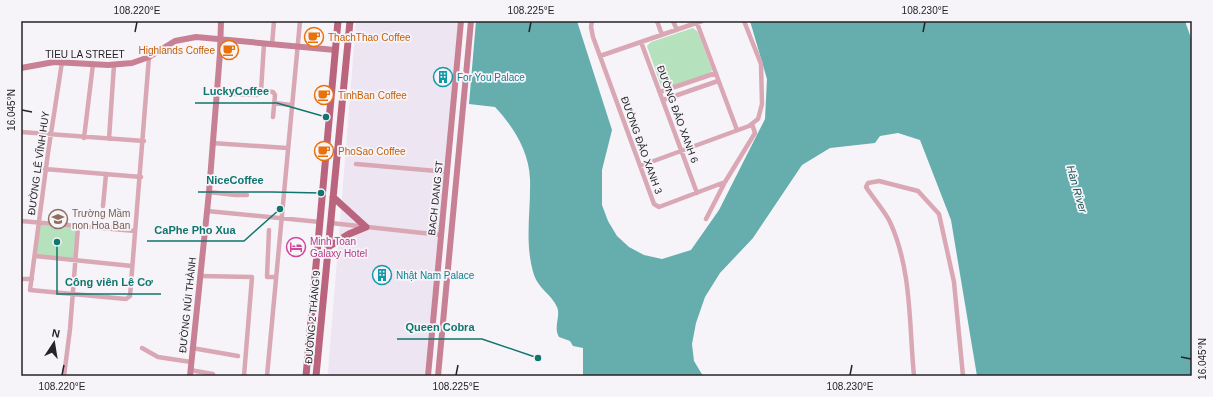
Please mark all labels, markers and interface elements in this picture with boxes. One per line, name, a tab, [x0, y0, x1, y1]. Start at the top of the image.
text: 108.220°E	[114, 5, 161, 16]
text: 108.225°E	[508, 5, 555, 16]
text: 108.230°E	[902, 5, 949, 16]
cafe icon: ThachThao Coffee	[303, 26, 325, 48]
place label: ThachThao Coffee	[328, 32, 411, 43]
cafe icon: Highlands Coffee	[218, 39, 240, 61]
place label: Highlands Coffee	[138, 45, 215, 56]
street label: TIEU LA STREET	[45, 49, 125, 60]
street label: ĐƯỜNG ĐẢO XANH 6	[655, 64, 701, 165]
building icon: For You Palace	[432, 66, 454, 88]
place label: For You Palace	[457, 72, 525, 83]
callout: LuckyCoffee	[195, 80, 277, 103]
cafe icon: TinhBan Coffee	[313, 84, 335, 106]
text: LuckyCoffee	[203, 85, 269, 97]
text: 16.045°N	[6, 89, 17, 131]
place label: TinhBan Coffee	[338, 90, 407, 101]
street label: ĐƯỜNG ĐẢO XANH 3	[619, 95, 665, 196]
street label: ĐƯỜNG LÊ VĨNH HUY	[25, 110, 51, 216]
cafe icon: PhoSao Coffee	[313, 140, 335, 162]
place label: PhoSao Coffee	[338, 146, 406, 157]
street label: BACH DANG ST	[426, 160, 445, 236]
water label: Hàn River	[1064, 164, 1090, 215]
callout: NiceCoffee	[198, 169, 272, 192]
text: NiceCoffee	[206, 174, 264, 186]
school or university icon: Trường Mầm non Hoa Ban	[47, 208, 69, 230]
place label: Trường Mầm non Hoa Ban	[72, 208, 130, 231]
callout: CaPhe Pho Xua	[147, 218, 244, 241]
text: CaPhe Pho Xua	[154, 224, 237, 236]
hotel icon: Minh Toan Galaxy Hotel	[285, 236, 307, 258]
place label: Minh Toan Galaxy Hotel	[310, 236, 367, 259]
street label: ĐƯỜNG NÚI THÀNH	[176, 256, 198, 354]
building icon: Nhật Nam Palace	[371, 264, 393, 286]
street label: ĐƯỜNG 2 THÁNG 9	[302, 269, 322, 364]
place label: Nhật Nam Palace	[396, 270, 475, 281]
callout: Công viên Lê Cơ	[57, 271, 161, 294]
text: Công viên Lê Cơ	[65, 276, 153, 288]
callout: Queen Cobra	[397, 316, 482, 339]
text: Queen Cobra	[405, 321, 475, 333]
north arrow	[34, 323, 74, 363]
text: N	[51, 327, 61, 340]
text: 16.045°N	[1197, 338, 1208, 380]
text: 108.220°E	[39, 381, 86, 392]
text: 108.225°E	[433, 381, 480, 392]
text: 108.230°E	[827, 381, 874, 392]

